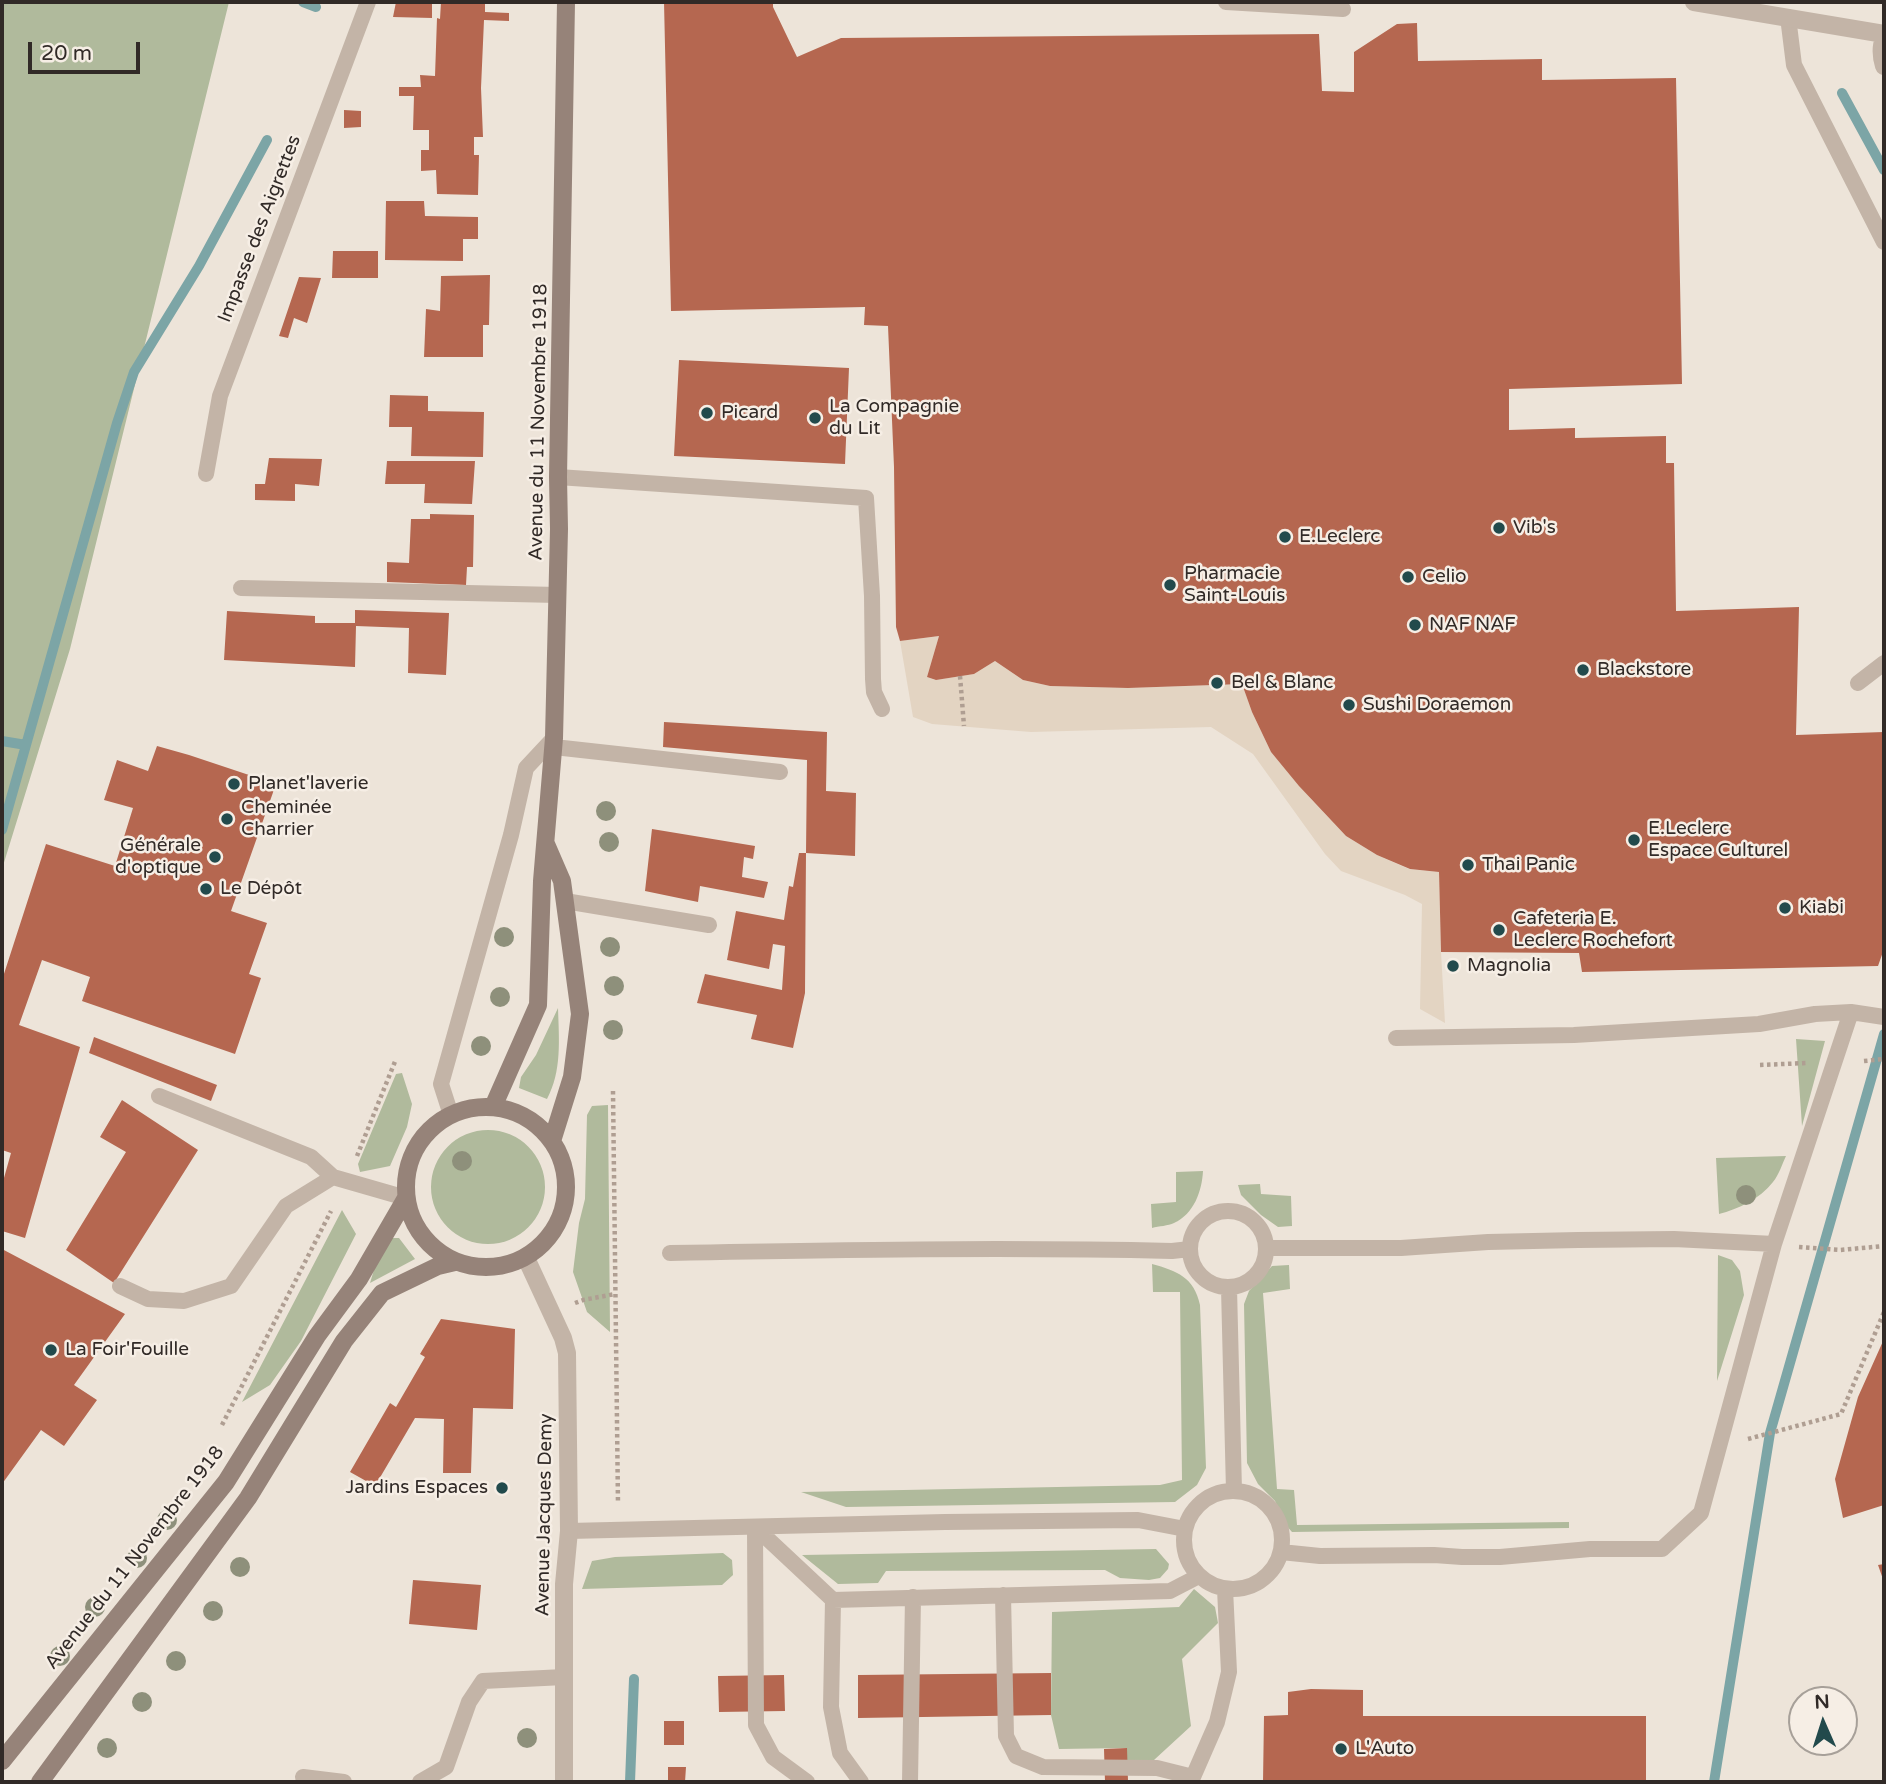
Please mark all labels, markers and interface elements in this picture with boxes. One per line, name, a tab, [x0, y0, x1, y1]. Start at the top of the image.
scale bar	[32, 28, 144, 72]
text: 20 m	[41, 41, 92, 66]
street label: Impasse des Aigrettes	[214, 132, 306, 326]
street label: Avenue du 11 Novembre 1918	[525, 283, 553, 561]
place label: La Compagnie du Lit	[829, 396, 959, 440]
place label: Picard	[721, 402, 778, 424]
marker: Picard	[699, 405, 715, 421]
marker: La Compagnie du Lit	[807, 410, 823, 426]
place label: Vib's	[1513, 517, 1556, 539]
marker: Vib's	[1491, 520, 1507, 536]
place label: E.Leclerc	[1299, 526, 1380, 548]
marker: E.Leclerc	[1277, 529, 1293, 545]
place label: Pharmacie Saint-Louis	[1184, 563, 1285, 607]
place label: Celio	[1422, 566, 1467, 588]
marker: Celio	[1400, 569, 1416, 585]
marker: Pharmacie Saint-Louis	[1162, 577, 1178, 593]
place label: NAF NAF	[1429, 614, 1516, 636]
marker: NAF NAF	[1407, 617, 1423, 633]
place label: Blackstore	[1597, 659, 1691, 681]
marker: Blackstore	[1575, 662, 1591, 678]
place label: Bel & Blanc	[1231, 672, 1333, 694]
marker: Bel & Blanc	[1209, 675, 1225, 691]
place label: Sushi Doraemon	[1363, 694, 1511, 716]
marker: Sushi Doraemon	[1341, 697, 1357, 713]
place label: Planet'laverie	[248, 773, 369, 795]
marker: Planet'laverie	[226, 776, 242, 792]
place label: Cheminée Charrier	[241, 797, 332, 841]
marker: Cheminée Charrier	[219, 811, 235, 827]
place label: E.Leclerc Espace Culturel	[1648, 818, 1788, 862]
marker: E.Leclerc Espace Culturel	[1626, 832, 1642, 848]
place label: Générale d'optique	[115, 835, 201, 879]
marker: Générale d'optique	[207, 849, 223, 865]
place label: Thai Panic	[1482, 854, 1575, 876]
marker: Thai Panic	[1460, 857, 1476, 873]
place label: Le Dépôt	[220, 878, 302, 900]
marker: Le Dépôt	[198, 881, 214, 897]
place label: Kiabi	[1799, 897, 1844, 919]
marker: Kiabi	[1777, 900, 1793, 916]
place label: Cafeteria E. Leclerc Rochefort	[1513, 908, 1673, 952]
marker: Cafeteria E. Leclerc Rochefort	[1491, 922, 1507, 938]
place label: Magnolia	[1467, 955, 1551, 977]
marker: Magnolia	[1445, 958, 1461, 974]
place label: La Foir'Fouille	[65, 1339, 189, 1361]
marker: La Foir'Fouille	[43, 1342, 59, 1358]
street label: Avenue Jacques Demy	[532, 1413, 558, 1617]
street label: Avenue du 11 Novembre 1918	[41, 1442, 229, 1674]
place label: Jardins Espaces	[345, 1477, 488, 1499]
marker: Jardins Espaces	[494, 1480, 510, 1496]
north arrow	[1788, 1686, 1858, 1756]
text: N	[1814, 1691, 1830, 1713]
place label: L'Auto	[1355, 1738, 1414, 1760]
marker: L'Auto	[1333, 1741, 1349, 1757]

